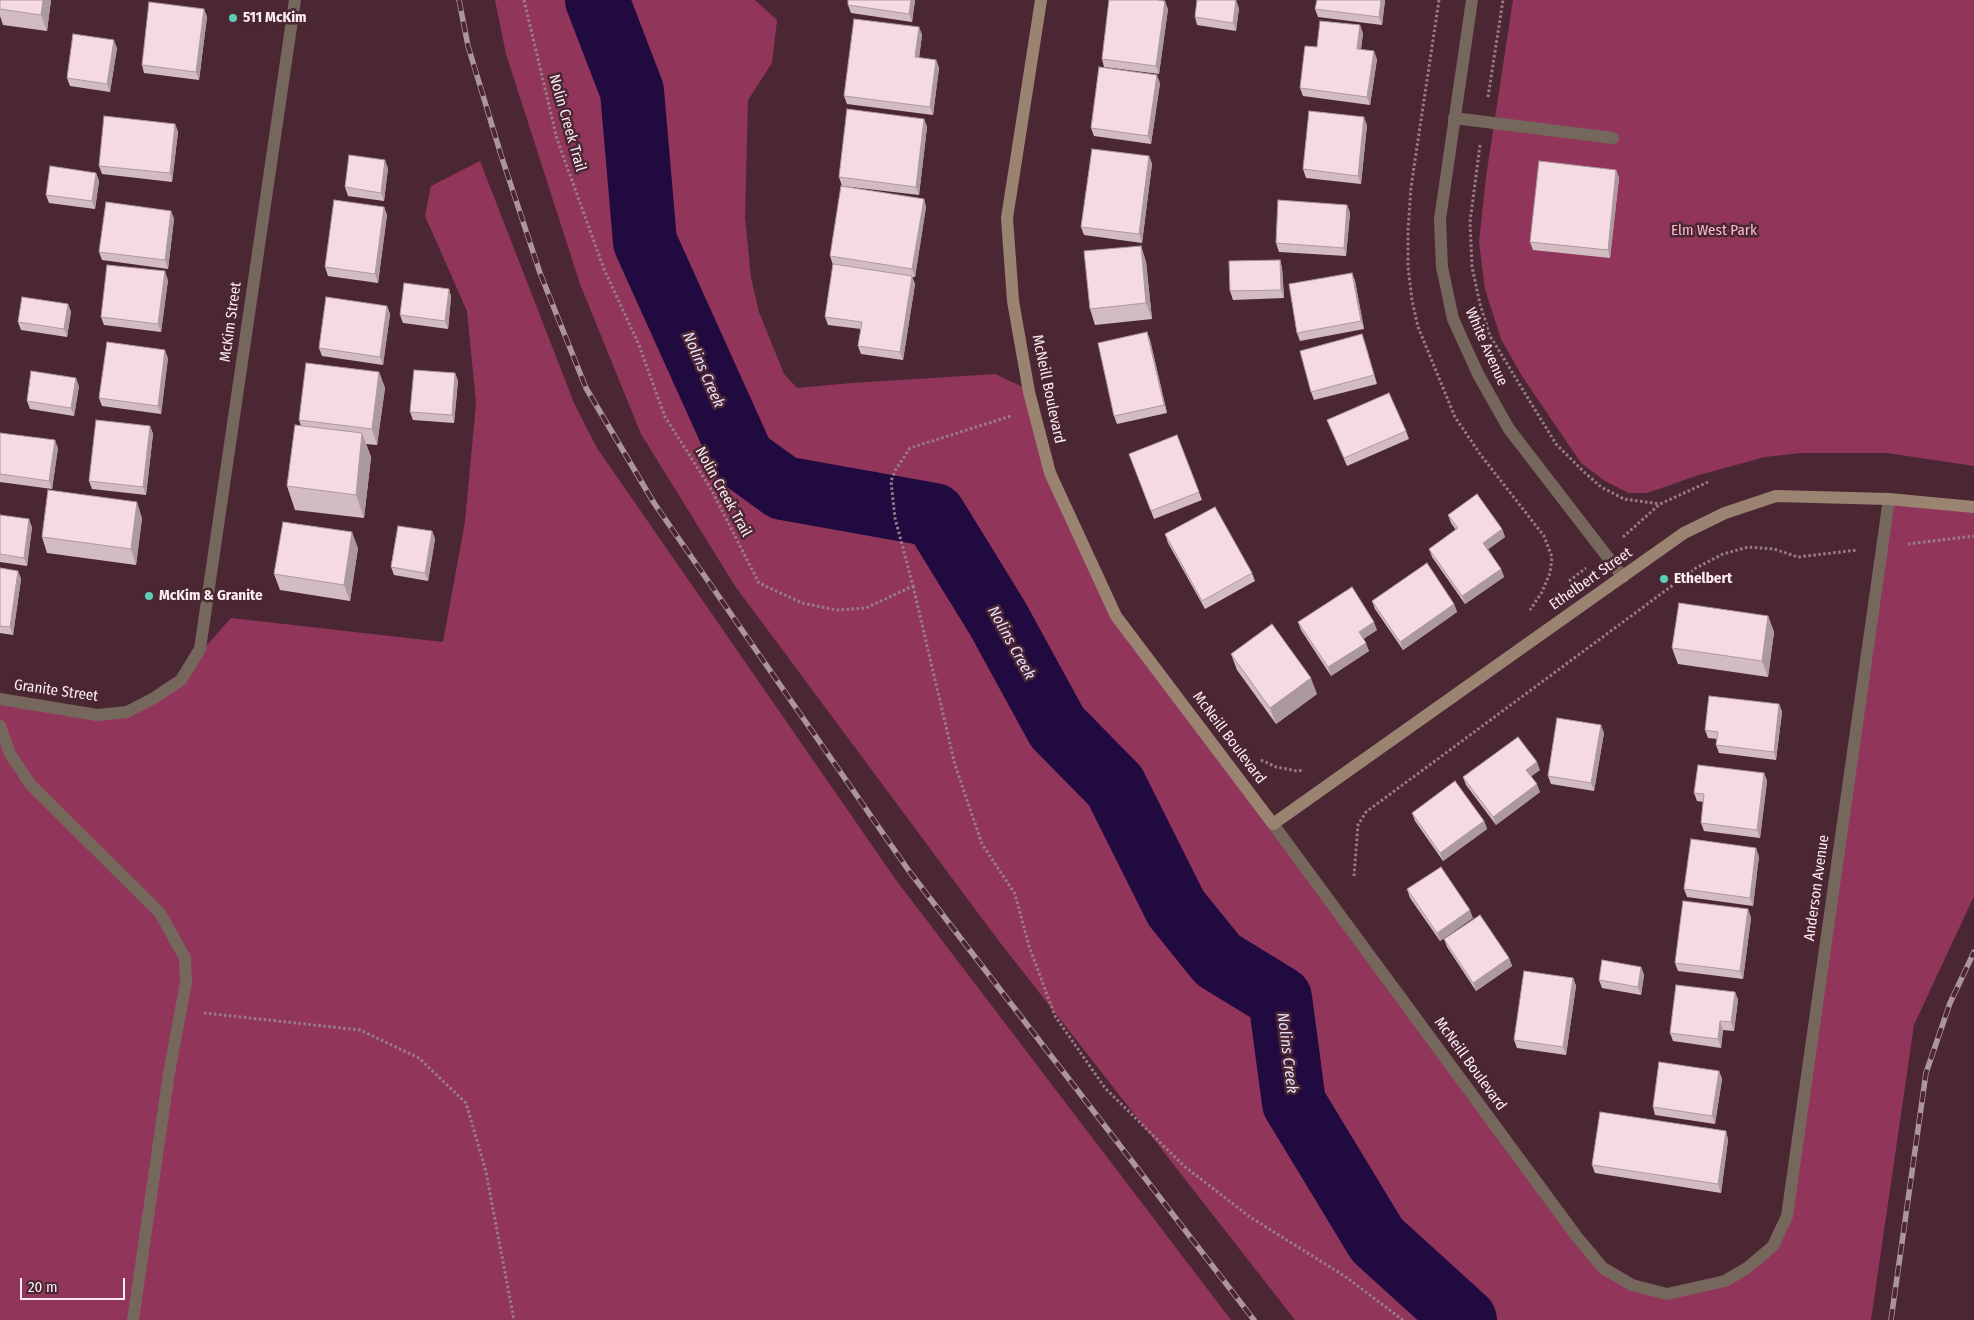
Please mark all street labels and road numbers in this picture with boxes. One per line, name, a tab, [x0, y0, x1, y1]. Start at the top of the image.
street label: Nolin Creek Trail	[545, 72, 589, 174]
street label: McKim Street	[216, 281, 246, 363]
street label: White Avenue	[1461, 305, 1511, 389]
street label: McNeill Boulevard	[1028, 333, 1068, 445]
street label: Nolin Creek Trail	[691, 444, 755, 540]
street label: Ethelbert Street	[1546, 544, 1636, 614]
street label: Granite Street	[13, 676, 99, 706]
street label: McNeill Boulevard	[1189, 688, 1269, 788]
street label: Anderson Avenue	[1801, 834, 1833, 942]
street label: McNeill Boulevard	[1430, 1014, 1510, 1114]

